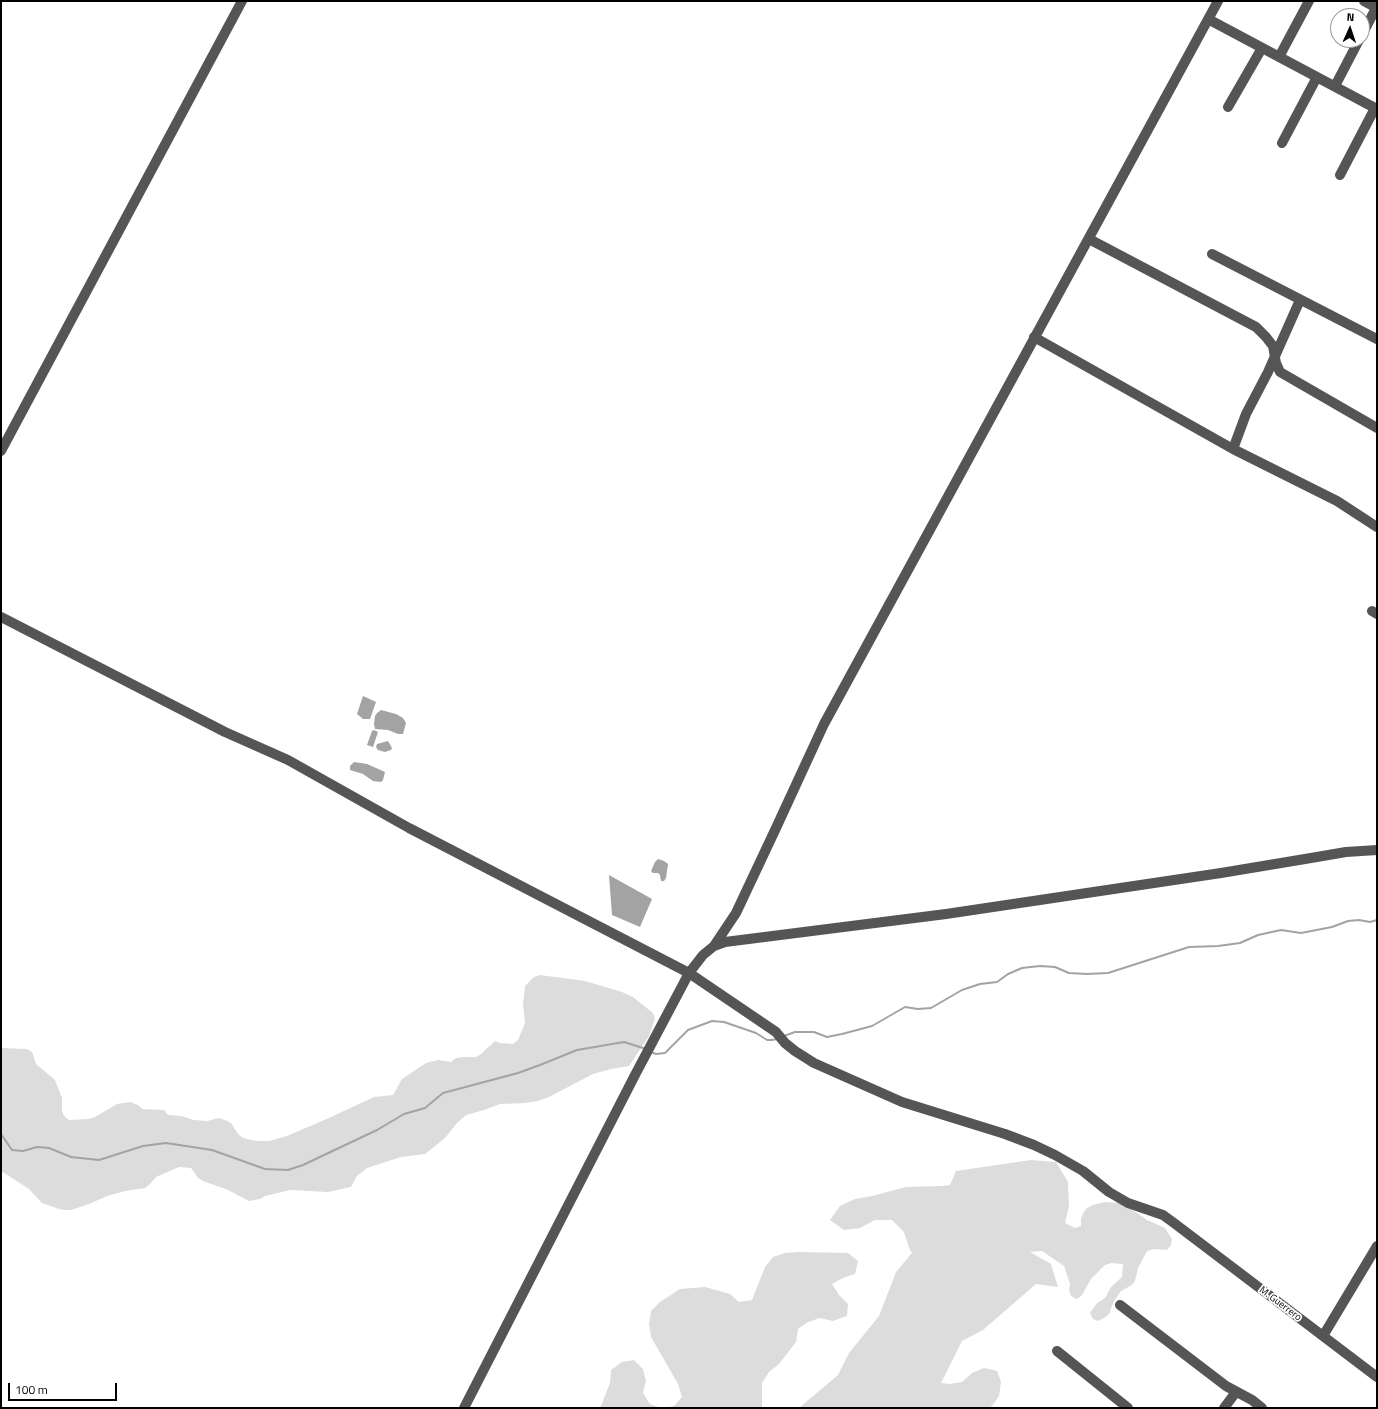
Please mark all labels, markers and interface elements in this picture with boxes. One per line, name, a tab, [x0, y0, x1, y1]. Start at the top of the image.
north arrow	[1330, 8, 1370, 48]
text: N	[1346, 9, 1355, 25]
street label: M. Guerrero	[1257, 1284, 1303, 1324]
scale bar	[10, 1375, 119, 1401]
text: 100 m	[15, 1380, 48, 1399]

